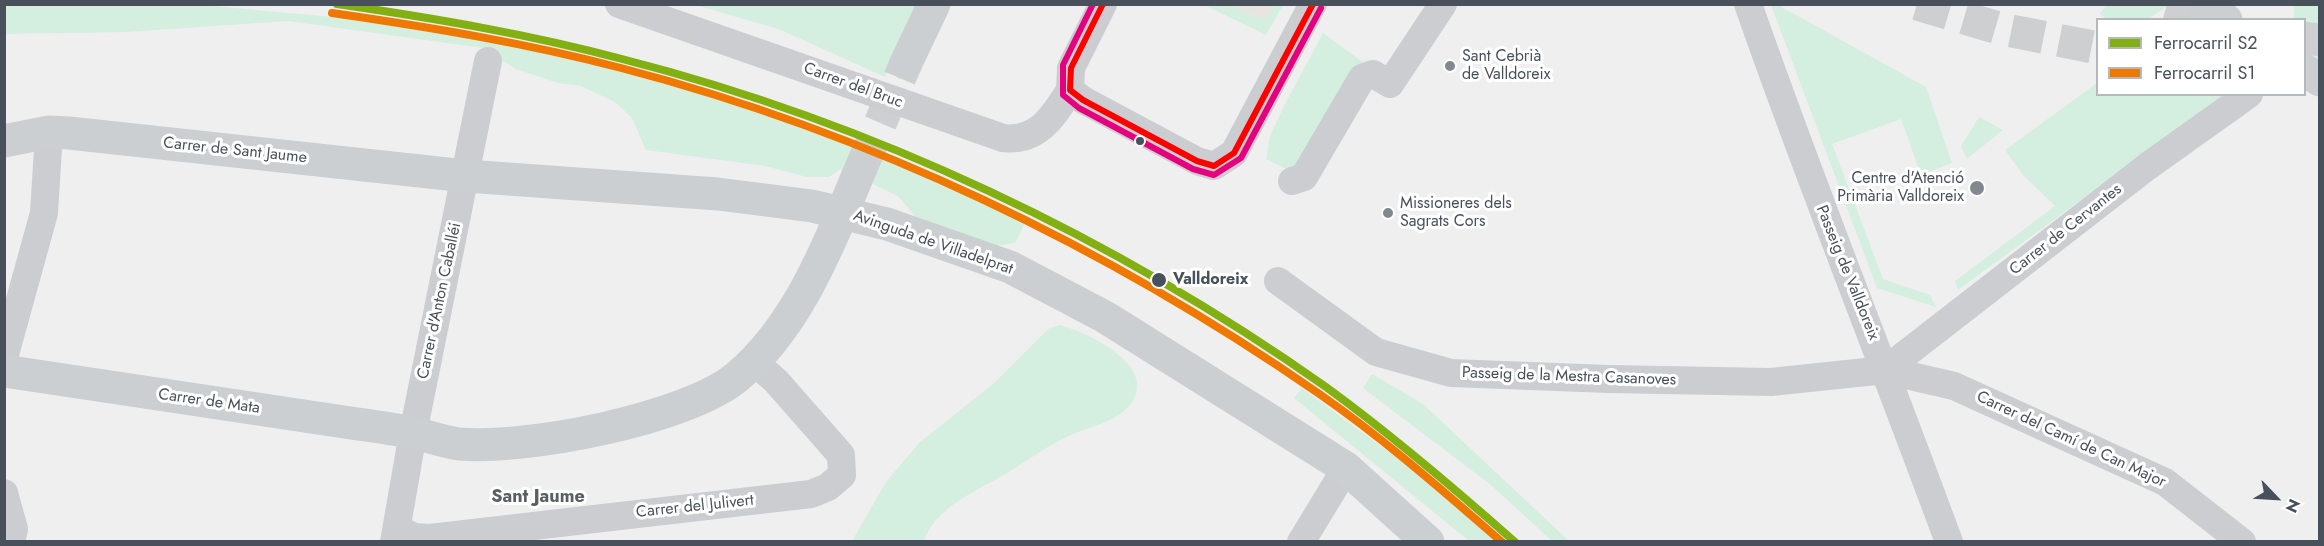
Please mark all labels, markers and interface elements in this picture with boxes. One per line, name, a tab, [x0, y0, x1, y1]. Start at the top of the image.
legend	[2096, 18, 2306, 96]
text: Ferrocarril S2	[2154, 30, 2258, 56]
place label: Sant Cebrià de Valldoreix	[1462, 47, 1550, 85]
street label: Carrer del Bruc	[801, 59, 905, 113]
marker: Sant Cebrià de Valldoreix	[1443, 59, 1457, 73]
text: Ferrocarril S1	[2154, 60, 2255, 86]
street label: Carrer de Sant Jaume	[162, 134, 308, 168]
unlabelled marker	[1134, 135, 1146, 147]
place label: Centre d'Atenció Primària Valldoreix	[1837, 169, 1964, 207]
marker: Centre d'Atenció Primària Valldoreix	[1968, 179, 1986, 197]
street label: Carrer de Cervantes	[2006, 180, 2126, 280]
place label: Missioneres dels Sagrats Cors	[1400, 194, 1512, 232]
street label: Passeig de Valldoreix	[1811, 203, 1883, 343]
marker: Missioneres dels Sagrats Cors	[1381, 206, 1395, 220]
street label: Avinguda de Villadelprat	[851, 207, 1015, 279]
street label: Carrer d'Anton Caballéi	[414, 221, 466, 381]
place label: Valldoreix	[1173, 270, 1248, 290]
marker: Valldoreix	[1150, 271, 1168, 289]
street label: Passeig de la Mestra Casanoves	[1462, 364, 1676, 390]
street label: Carrer de Mata	[157, 385, 261, 419]
street label: Carrer del Camí de Can Major	[1973, 388, 2169, 492]
north arrow	[2246, 468, 2306, 528]
district label: Sant Jaume	[491, 487, 585, 509]
street label: Carrer del Julivert	[635, 491, 755, 523]
text: N	[2280, 495, 2306, 516]

